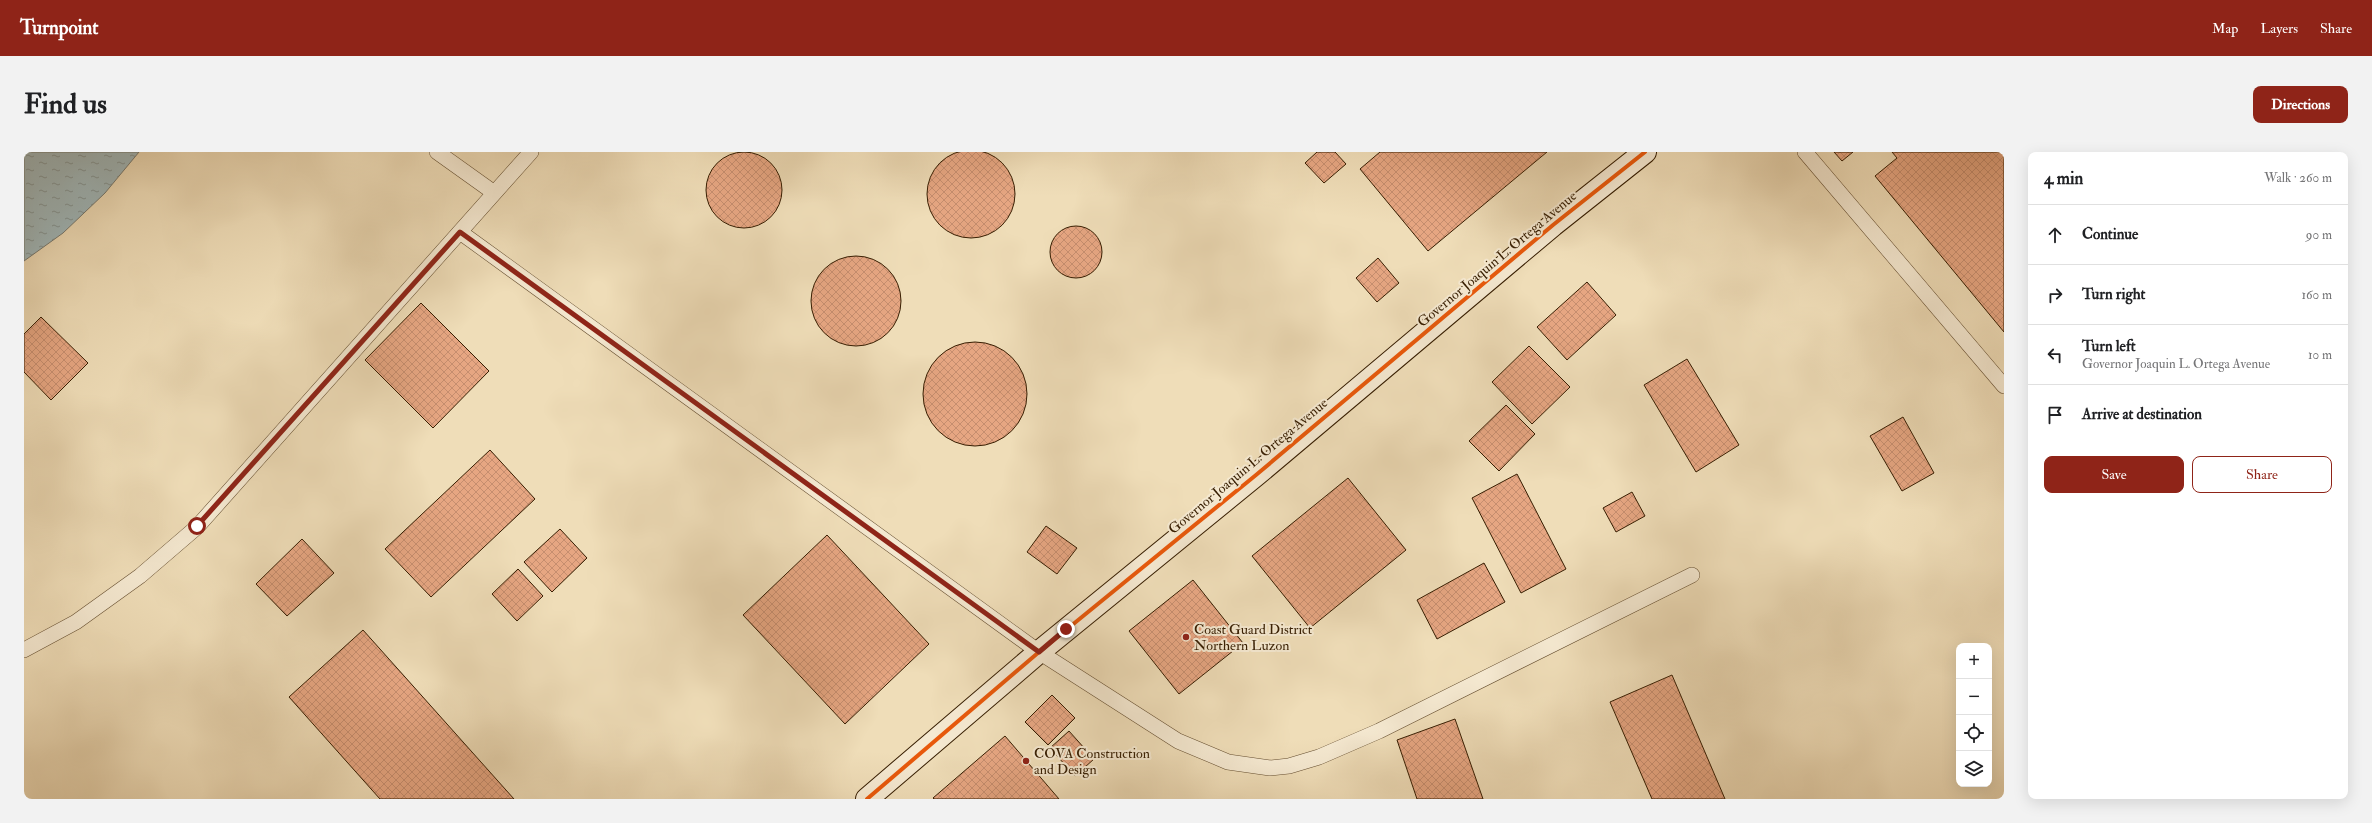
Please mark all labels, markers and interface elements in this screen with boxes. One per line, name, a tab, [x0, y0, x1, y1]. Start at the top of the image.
text: Turnpoint	[20, 16, 98, 40]
text: Map	[2212, 20, 2238, 37]
text: Layers	[2260, 20, 2298, 37]
text: Share	[2320, 20, 2352, 37]
button: Directions	[2253, 86, 2348, 123]
text: Find us	[24, 87, 107, 122]
text: 4 min	[2044, 168, 2083, 189]
text: Walk · 260 m	[2264, 170, 2332, 186]
street label: Governor Joaquin L. Ortega Avenue	[1414, 187, 1580, 331]
icon: ahead	[2044, 224, 2066, 246]
text: Continue	[2082, 225, 2138, 244]
text: 90 m	[2306, 227, 2332, 243]
icon: right	[2044, 284, 2066, 306]
text: Turn right	[2082, 285, 2145, 304]
text: 160 m	[2301, 287, 2332, 303]
text: Turn left	[2082, 337, 2136, 356]
icon: left	[2044, 344, 2066, 366]
text: 10 m	[2308, 347, 2332, 363]
text: Governor Joaquin L. Ortega Avenue	[2082, 356, 2270, 372]
street label: Governor Joaquin L. Ortega Avenue	[1165, 394, 1331, 538]
icon: arrive	[2044, 404, 2066, 426]
text: Arrive at destination	[2082, 405, 2202, 424]
button: Save	[2044, 456, 2184, 493]
button: Share	[2192, 456, 2332, 493]
route start	[188, 517, 206, 535]
route end	[1057, 620, 1075, 638]
place label: Coast Guard District Northern Luzon	[1194, 621, 1313, 654]
marker: Coast Guard District Northern Luzon	[1181, 632, 1191, 642]
map controls	[1956, 643, 1992, 787]
button: +	[1956, 643, 1992, 679]
button: −	[1956, 679, 1992, 715]
button: locate	[1956, 715, 1992, 751]
place label: COVA Construction and Design	[1034, 745, 1150, 778]
button: layers	[1956, 751, 1992, 787]
marker: COVA Construction and Design	[1021, 756, 1031, 766]

